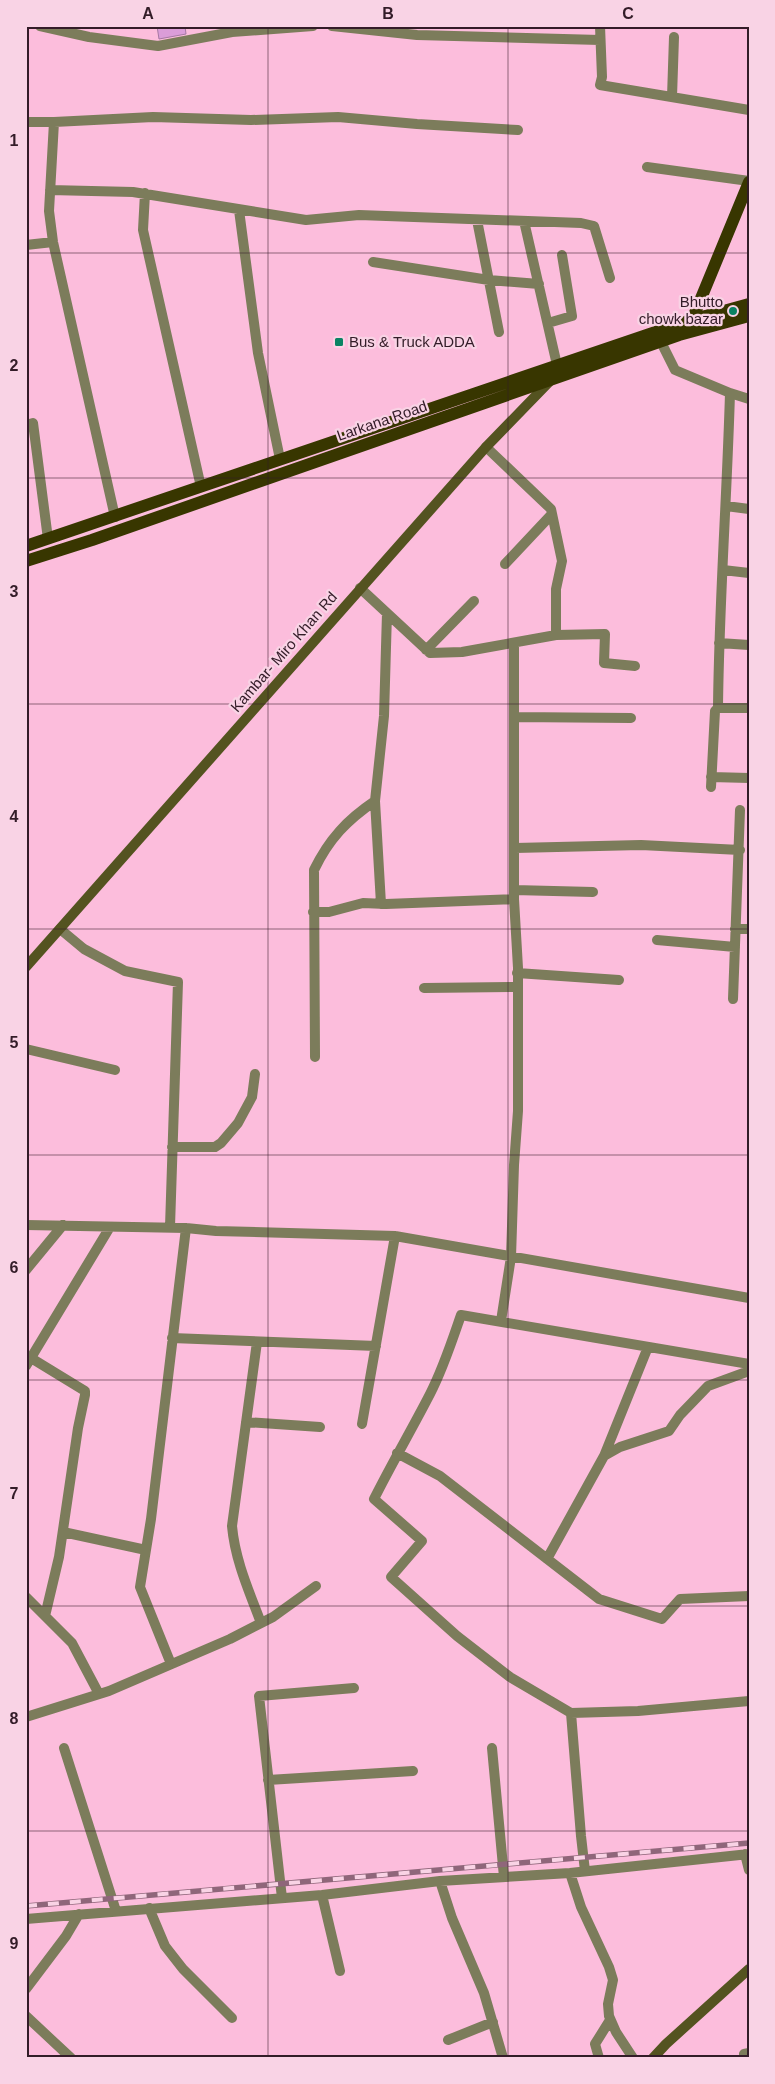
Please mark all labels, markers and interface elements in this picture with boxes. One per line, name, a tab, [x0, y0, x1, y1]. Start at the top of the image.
text: A	[142, 5, 154, 22]
text: B	[382, 5, 394, 22]
text: C	[622, 5, 634, 22]
text: 1	[10, 132, 19, 149]
place label: Bhutto chowk bazar	[639, 293, 723, 327]
marker: Bhutto chowk bazar	[727, 305, 739, 317]
place label: Bus & Truck ADDA	[349, 333, 475, 350]
marker: Bus & Truck ADDA	[333, 336, 345, 348]
text: 2	[10, 357, 19, 374]
street label: Larkana Road	[335, 397, 429, 444]
text: 3	[10, 583, 19, 600]
street label: Kambar- Miro Khan Rd	[227, 588, 340, 715]
text: 4	[10, 808, 19, 825]
text: 5	[10, 1034, 19, 1051]
text: 6	[10, 1259, 19, 1276]
text: 7	[10, 1485, 19, 1502]
text: 8	[10, 1710, 19, 1727]
text: 9	[10, 1935, 19, 1952]

